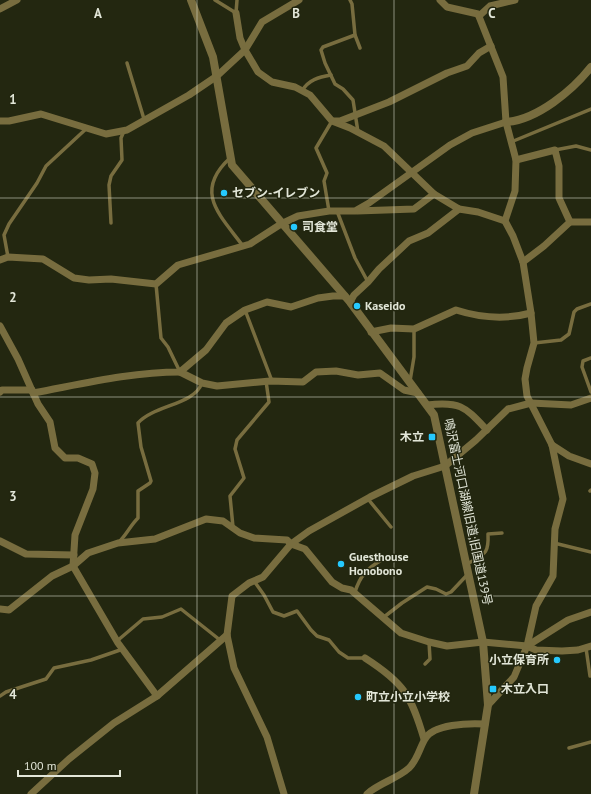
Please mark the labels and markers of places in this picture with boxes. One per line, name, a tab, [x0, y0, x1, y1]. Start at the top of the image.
place label: セブン-イレブン	[232, 185, 320, 200]
marker: セブン-イレブン	[219, 188, 229, 198]
place label: 司食堂	[302, 219, 338, 234]
marker: 司食堂	[289, 222, 299, 232]
place label: Kaseido	[365, 298, 406, 313]
marker: Kaseido	[352, 301, 362, 311]
place label: 木立	[400, 429, 424, 444]
marker: 木立	[427, 432, 437, 442]
place label: Guesthouse Honobono	[349, 549, 409, 578]
marker: Guesthouse Honobono	[336, 559, 346, 569]
place label: 小立保育所	[489, 652, 549, 667]
marker: 小立保育所	[552, 655, 562, 665]
place label: 木立入口	[501, 681, 549, 696]
marker: 木立入口	[488, 684, 498, 694]
place label: 町立小立小学校	[366, 689, 450, 704]
marker: 町立小立小学校	[353, 692, 363, 702]

